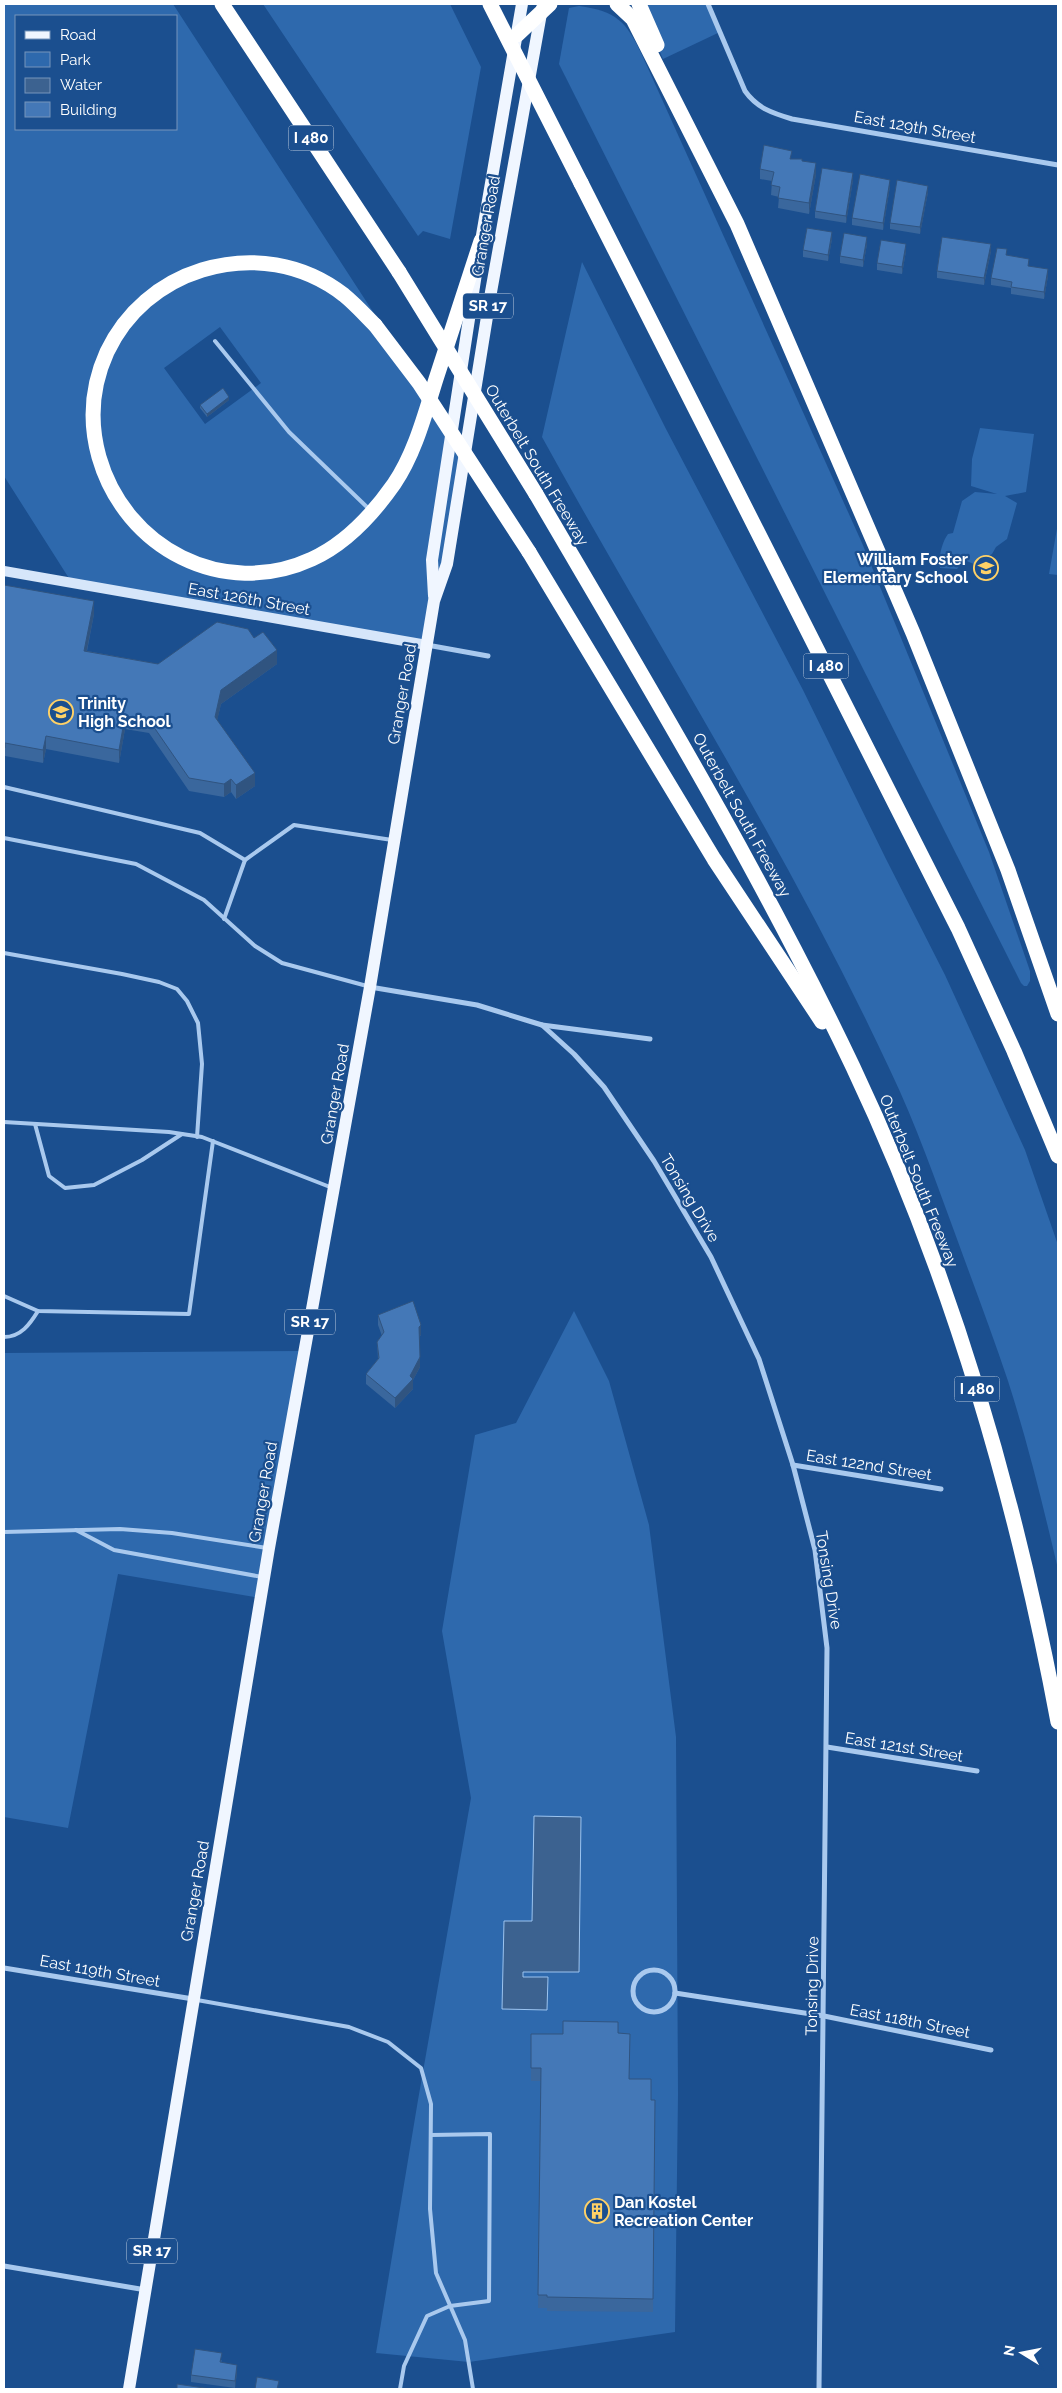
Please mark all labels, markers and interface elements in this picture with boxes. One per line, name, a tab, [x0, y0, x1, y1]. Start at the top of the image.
legend	[15, 15, 178, 130]
text: Road	[60, 26, 96, 44]
text: Park	[60, 51, 91, 69]
text: Water	[60, 76, 103, 94]
text: Building	[60, 101, 117, 119]
street label: East 129th Street	[853, 107, 978, 147]
road number: I 480	[288, 126, 334, 150]
street label: Granger Road	[468, 174, 504, 278]
road number: SR 17	[463, 294, 513, 318]
street label: Outerbelt South Freeway	[481, 381, 593, 549]
place label: William Foster Elementary School	[823, 550, 969, 587]
school or university icon: William Foster Elementary School	[973, 555, 999, 581]
street label: East 126th Street	[187, 579, 312, 619]
street label: Granger Road	[384, 642, 420, 746]
road number: I 480	[804, 654, 848, 678]
place label: Trinity High School	[78, 694, 172, 731]
school or university icon: Trinity High School	[48, 699, 74, 725]
street label: Outerbelt South Freeway	[689, 729, 795, 901]
street label: Granger Road	[317, 1042, 353, 1146]
street label: Outerbelt South Freeway	[876, 1092, 963, 1271]
street label: Tonsing Drive	[656, 1150, 724, 1246]
road number: SR 17	[285, 1310, 335, 1334]
road number: I 480	[954, 1376, 1000, 1402]
street label: Granger Road	[245, 1440, 281, 1544]
street label: East 122nd Street	[805, 1446, 934, 1484]
street label: Tonsing Drive	[812, 1529, 846, 1631]
street label: East 121st Street	[844, 1728, 965, 1766]
street label: Granger Road	[177, 1839, 213, 1943]
street label: Tonsing Drive	[802, 1936, 822, 2036]
street label: East 119th Street	[38, 1951, 162, 1991]
street label: East 118th Street	[848, 2000, 972, 2042]
place label: Dan Kostel Recreation Center	[614, 2193, 753, 2230]
building icon: Dan Kostel Recreation Center	[584, 2198, 610, 2224]
road number: SR 17	[127, 2238, 177, 2264]
north arrow	[997, 2328, 1047, 2378]
text: N	[1000, 2344, 1018, 2357]

